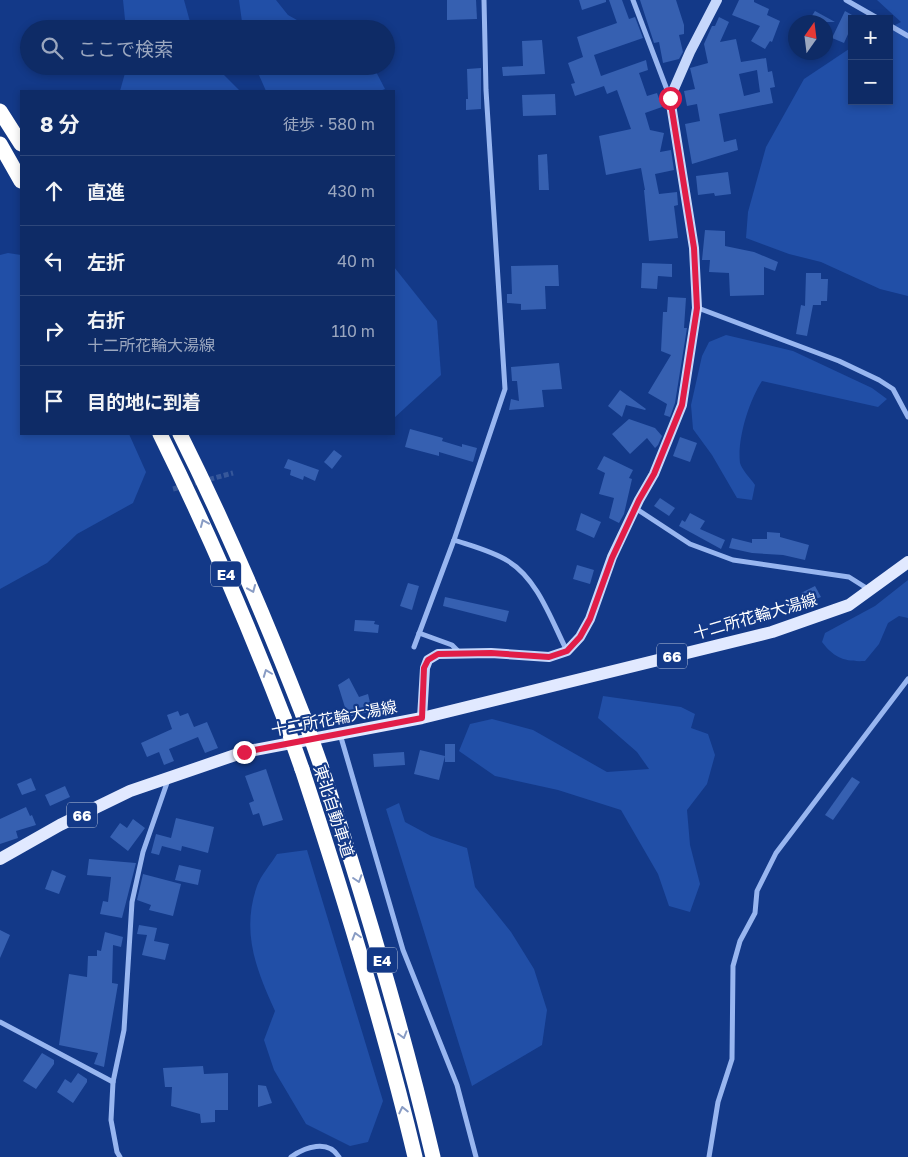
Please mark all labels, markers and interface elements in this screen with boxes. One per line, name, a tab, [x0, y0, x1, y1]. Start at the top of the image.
north arrow	[788, 15, 833, 60]
map controls	[848, 15, 893, 105]
button: +	[848, 15, 893, 60]
search box	[20, 20, 395, 75]
icon: search	[38, 34, 66, 62]
text: ここで検索	[78, 37, 173, 60]
button: −	[848, 60, 893, 105]
route start	[659, 87, 682, 110]
text: 8 分	[40, 111, 80, 137]
text: 徒歩 · 580 m	[283, 114, 375, 134]
icon: ahead	[40, 177, 68, 205]
text: 直進	[87, 180, 125, 203]
text: 430 m	[328, 181, 375, 201]
icon: left	[40, 247, 68, 275]
text: 左折	[87, 250, 125, 273]
text: 40 m	[337, 251, 375, 271]
text: 右折	[87, 308, 125, 331]
icon: right	[40, 317, 68, 345]
text: 110 m	[331, 321, 375, 341]
text: 十二所花輪大湯線	[87, 335, 215, 355]
icon: arrive	[40, 387, 68, 415]
text: 目的地に到着	[87, 390, 201, 413]
one-way arrow	[199, 519, 210, 528]
road number: E4	[211, 562, 241, 586]
one-way arrow	[246, 584, 257, 593]
street label: 十二所花輪大湯線	[691, 589, 819, 643]
road number: 66	[657, 644, 687, 668]
one-way arrow	[263, 669, 273, 678]
street label: 十二所花輪大湯線	[269, 696, 399, 740]
route end	[233, 741, 256, 764]
street label: 東北自動車道	[310, 762, 358, 860]
road number: 66	[67, 802, 97, 828]
one-way arrow	[352, 874, 362, 882]
one-way arrow	[351, 932, 361, 941]
road number: E4	[367, 948, 397, 972]
one-way arrow	[397, 1030, 407, 1038]
one-way arrow	[398, 1105, 409, 1114]

